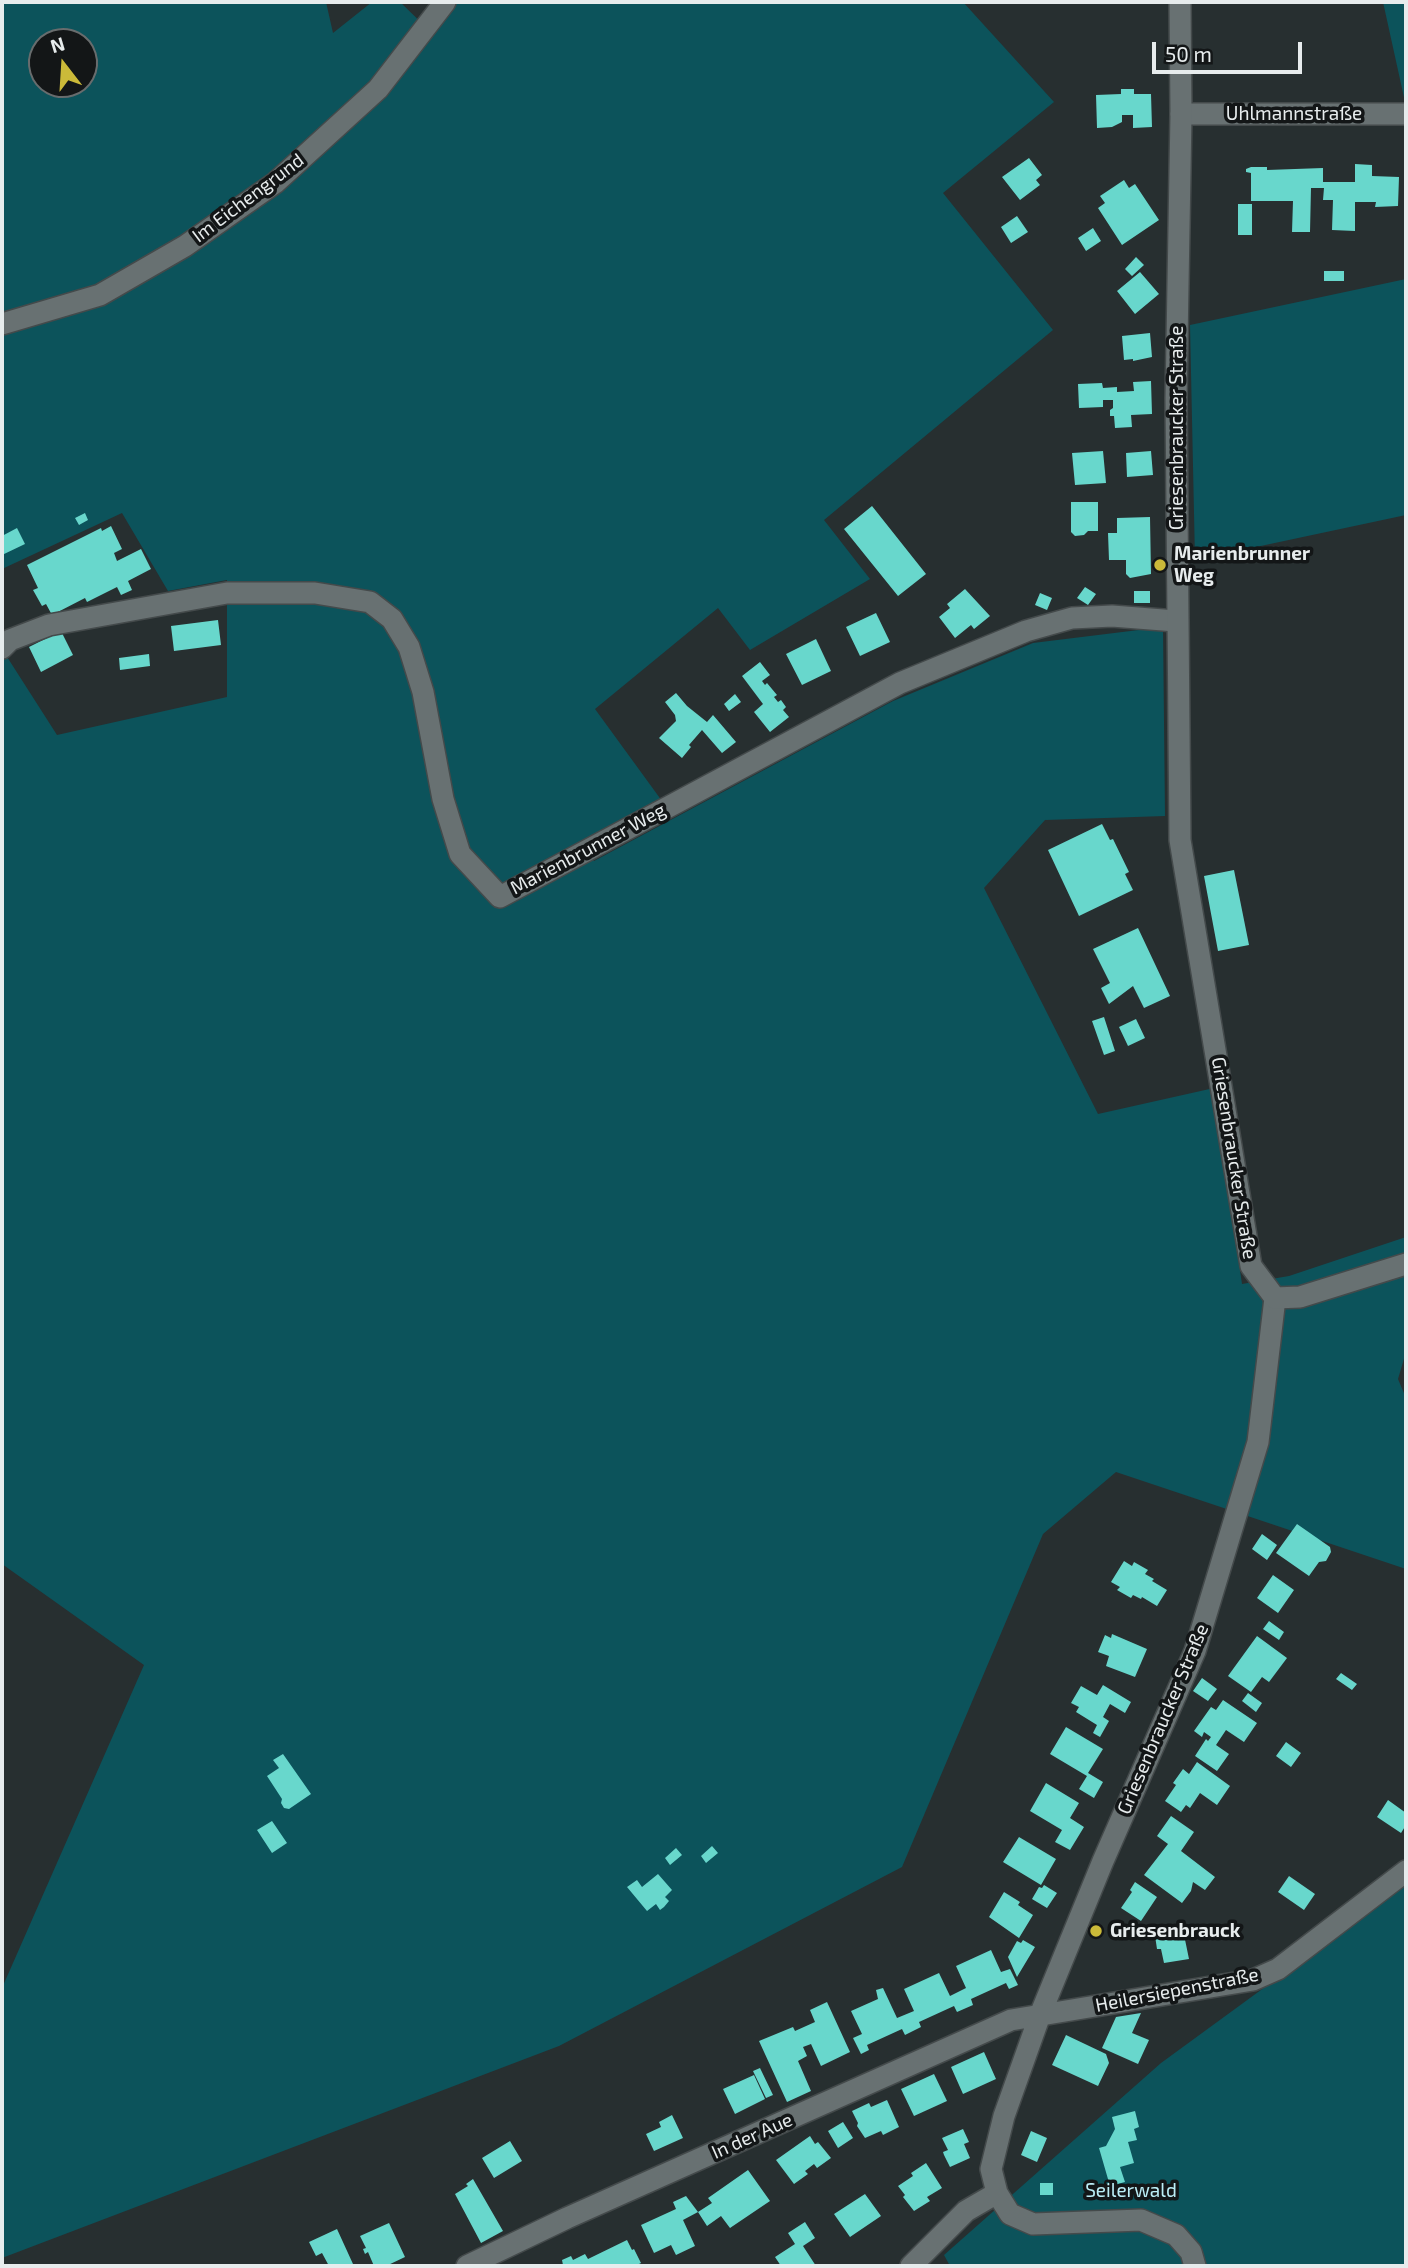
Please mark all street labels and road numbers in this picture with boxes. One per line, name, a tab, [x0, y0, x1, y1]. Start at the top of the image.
street label: Uhlmannstraße	[1226, 103, 1362, 125]
street label: Im Eichengrund	[188, 149, 308, 247]
street label: Griesenbraucker Straße	[1166, 326, 1188, 530]
street label: Marienbrunner Weg	[506, 798, 670, 900]
street label: Griesenbraucker Straße	[1207, 1055, 1261, 1261]
street label: Griesenbraucker Straße	[1113, 1620, 1213, 1818]
street label: Heilersiepenstraße	[1093, 1963, 1261, 2017]
street label: In der Aue	[708, 2108, 796, 2164]

